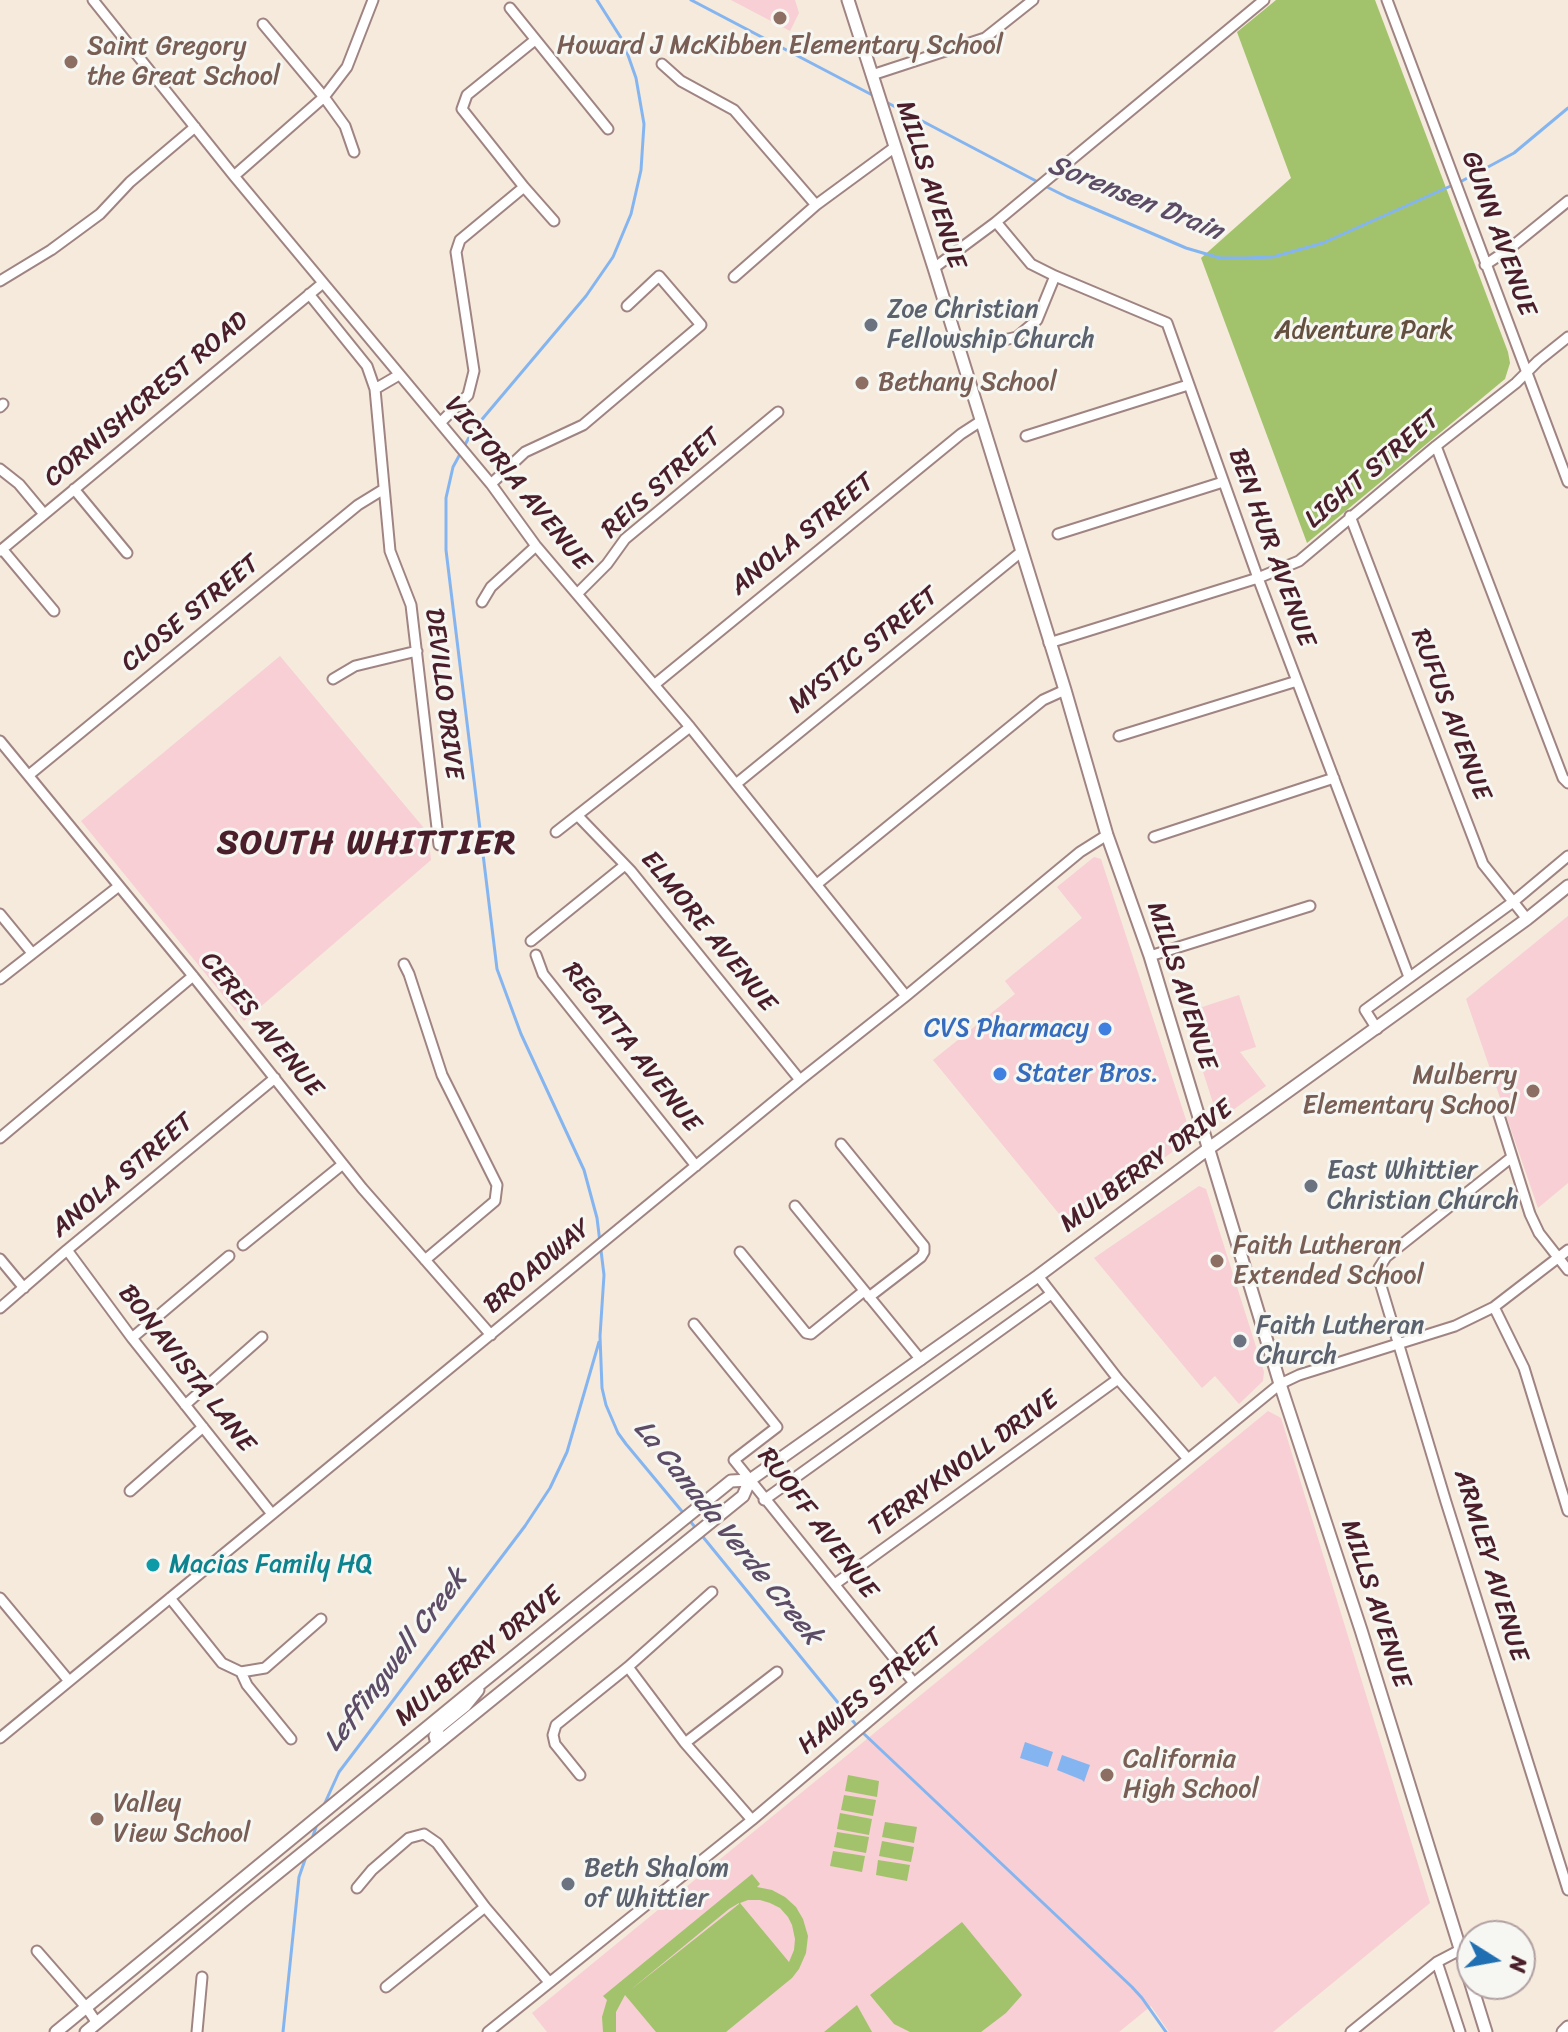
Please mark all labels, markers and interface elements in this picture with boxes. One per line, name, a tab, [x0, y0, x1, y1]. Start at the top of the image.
marker: Howard J McKibben Elementary School	[771, 9, 789, 27]
place label: Howard J McKibben Elementary School	[557, 30, 1003, 62]
place label: Saint Gregory the Great School	[87, 31, 280, 92]
marker: Saint Gregory the Great School	[62, 53, 80, 71]
street label: MILLS AVENUE	[888, 97, 972, 273]
street label: GUNN AVENUE	[1454, 147, 1542, 321]
water label: Sorensen Drain	[1043, 149, 1227, 249]
place label: Zoe Christian Fellowship Church	[887, 294, 1095, 356]
street label: CORNISHCREST ROAD	[39, 306, 255, 494]
park label: Adventure Park	[1275, 315, 1453, 347]
marker: Zoe Christian Fellowship Church	[862, 316, 880, 334]
place label: Bethany School	[878, 367, 1057, 399]
marker: Bethany School	[853, 374, 871, 392]
street label: VICTORIA AVENUE	[437, 390, 597, 578]
street label: LIGHT STREET	[1299, 404, 1447, 536]
street label: REIS STREET	[596, 422, 728, 546]
street label: BEN HUR AVENUE	[1221, 445, 1321, 651]
street label: ANOLA STREET	[725, 467, 881, 603]
street label: CLOSE STREET	[115, 549, 267, 679]
street label: MYSTIC STREET	[783, 581, 945, 721]
street label: DEVILLO DRIVE	[417, 606, 469, 782]
street label: RUFUS AVENUE	[1403, 625, 1497, 805]
district label: SOUTH WHITTIER	[220, 824, 514, 864]
street label: ELMORE AVENUE	[633, 845, 783, 1019]
street label: MILLS AVENUE	[1139, 898, 1223, 1074]
street label: CERES AVENUE	[193, 946, 329, 1104]
street label: REGATTA AVENUE	[555, 957, 707, 1139]
place label: CVS Pharmacy	[924, 1013, 1089, 1045]
marker: CVS Pharmacy	[1096, 1020, 1114, 1038]
place label: Stater Bros.	[1016, 1058, 1159, 1090]
place label: Mulberry Elementary School	[1302, 1060, 1517, 1122]
marker: Stater Bros.	[991, 1065, 1009, 1083]
marker: Mulberry Elementary School	[1524, 1082, 1542, 1100]
street label: MULBERRY DRIVE	[1055, 1094, 1239, 1240]
street label: ANOLA STREET	[45, 1107, 201, 1245]
place label: East Whittier Christian Church	[1327, 1155, 1519, 1216]
marker: East Whittier Christian Church	[1302, 1177, 1320, 1195]
street label: BROADWAY	[478, 1213, 598, 1321]
place label: Faith Lutheran Extended School	[1233, 1230, 1424, 1292]
marker: Faith Lutheran Extended School	[1208, 1252, 1226, 1270]
street label: BONAVISTA LANE	[111, 1279, 261, 1459]
place label: Faith Lutheran Church	[1256, 1310, 1424, 1372]
marker: Faith Lutheran Church	[1231, 1332, 1249, 1350]
street label: TERRYKNOLL DRIVE	[863, 1384, 1065, 1544]
water label: La Canada Verde Creek	[626, 1413, 828, 1653]
street label: RUOFF AVENUE	[750, 1442, 884, 1606]
street label: ARMLEY AVENUE	[1446, 1466, 1534, 1666]
street label: MILLS AVENUE	[1333, 1516, 1417, 1692]
place label: Macias Family HQ	[169, 1549, 372, 1581]
marker: Macias Family HQ	[144, 1556, 162, 1574]
water label: Leffingwell Creek	[317, 1564, 475, 1758]
street label: MULBERRY DRIVE	[389, 1580, 569, 1734]
street label: HAWES STREET	[792, 1622, 950, 1762]
place label: California High School	[1123, 1744, 1259, 1806]
marker: California High School	[1098, 1766, 1116, 1784]
place label: Valley View School	[113, 1788, 250, 1850]
marker: Valley View School	[88, 1810, 106, 1828]
place label: Beth Shalom of Whittier	[584, 1853, 729, 1914]
marker: Beth Shalom of Whittier	[559, 1875, 577, 1893]
north arrow	[1456, 1920, 1536, 2000]
text: N	[1497, 1953, 1539, 1975]

